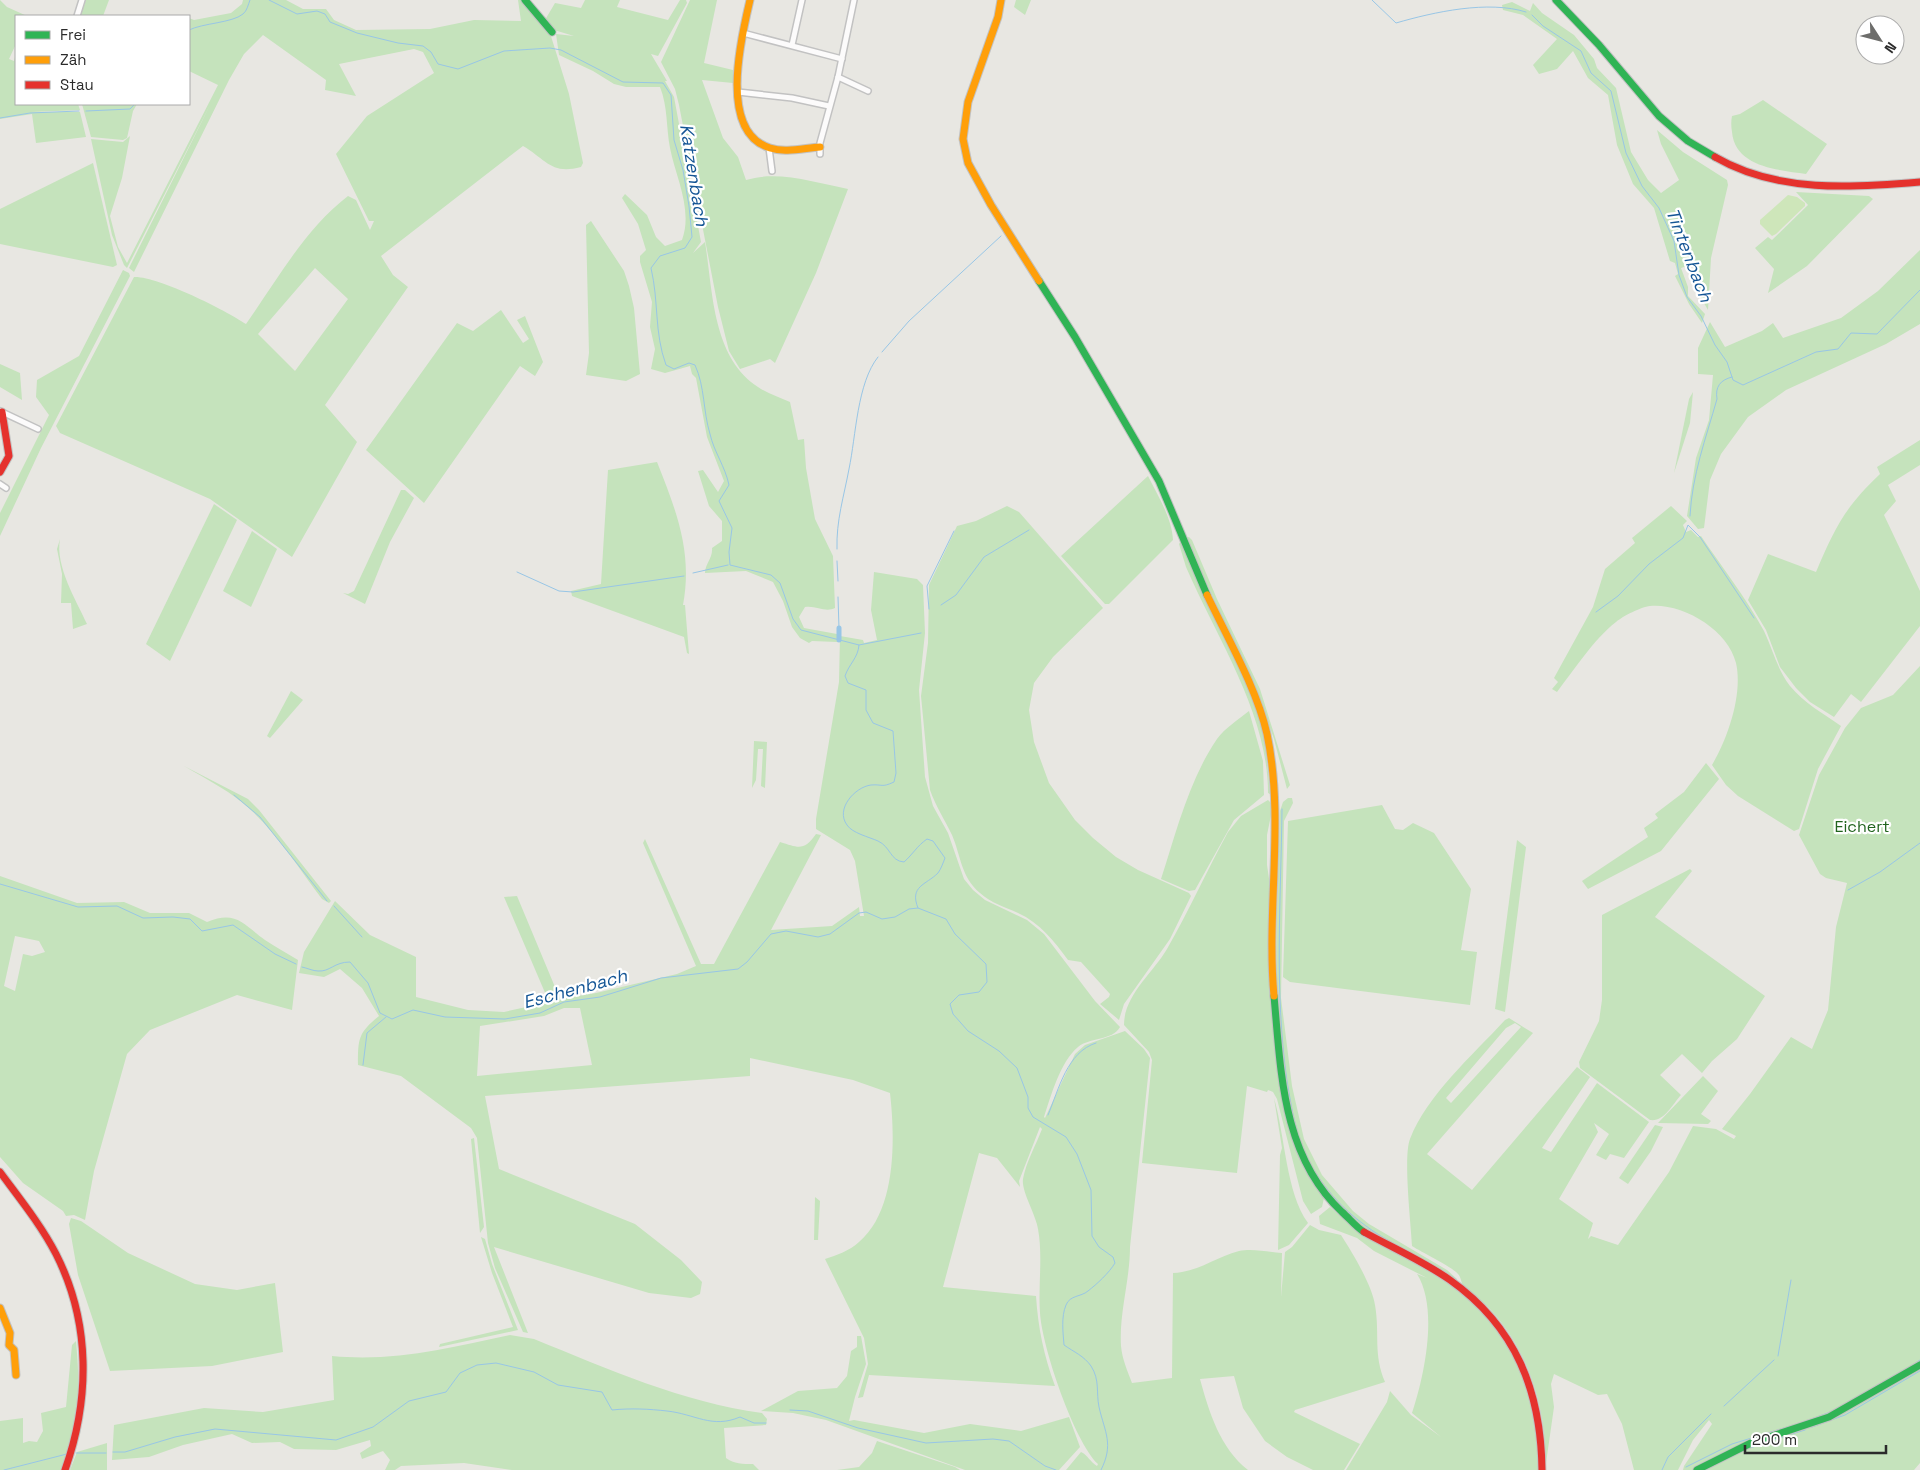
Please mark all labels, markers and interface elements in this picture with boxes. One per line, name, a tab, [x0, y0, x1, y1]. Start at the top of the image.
legend	[15, 15, 190, 105]
north arrow	[1855, 15, 1905, 65]
text: Frei	[60, 25, 86, 44]
text: N	[1880, 39, 1901, 57]
text: Zäh	[60, 50, 86, 69]
text: Stau	[60, 75, 94, 94]
water label: Katzenbach	[675, 122, 714, 229]
water label: Tintenbach	[1661, 205, 1718, 306]
park label: Eichert	[1834, 816, 1890, 837]
water label: Eschenbach	[520, 963, 630, 1013]
scale bar	[1745, 1422, 1886, 1454]
text: 200 m	[1752, 1430, 1797, 1449]

